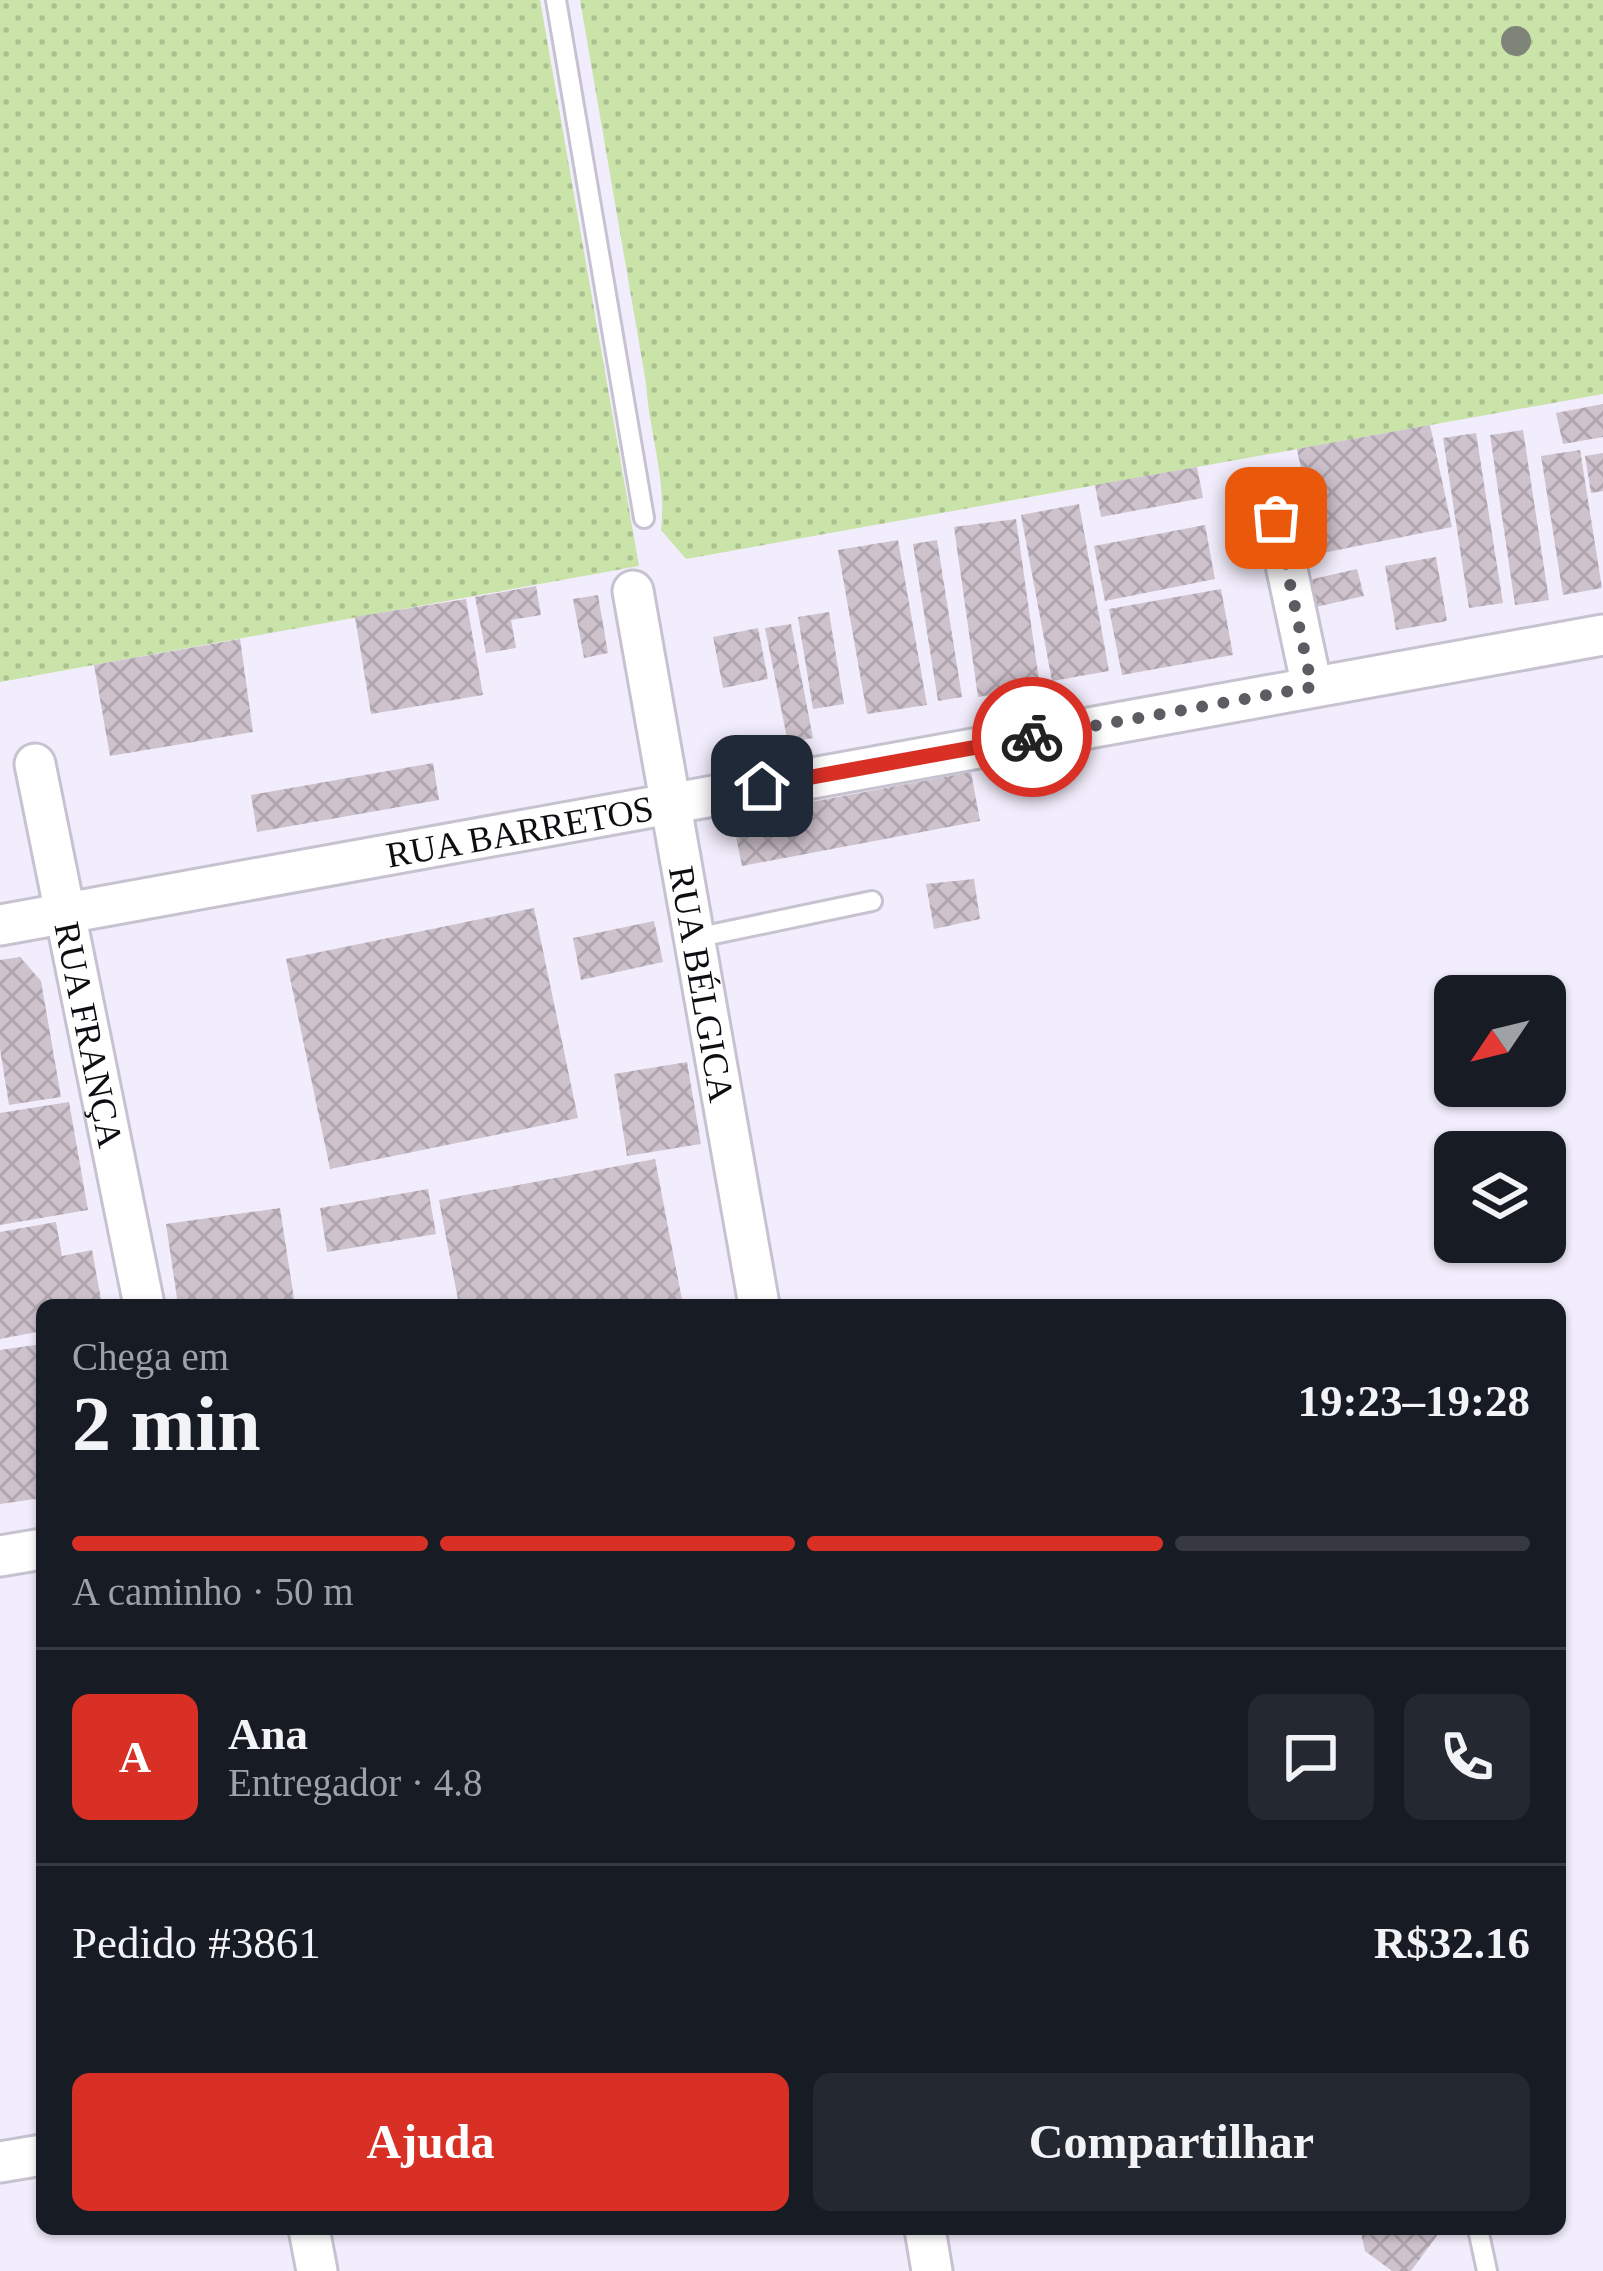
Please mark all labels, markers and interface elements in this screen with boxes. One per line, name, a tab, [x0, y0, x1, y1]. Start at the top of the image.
pin	[1225, 467, 1327, 569]
icon: bag	[1243, 485, 1309, 551]
courier	[972, 677, 1092, 797]
icon: bike	[999, 704, 1065, 770]
pin	[711, 735, 813, 837]
icon: home	[729, 753, 795, 819]
street label: RUA BARRETOS	[383, 788, 656, 876]
street label: RUA BÉLGICA	[661, 863, 742, 1105]
street label: RUA FRANÇA	[46, 919, 131, 1151]
north arrow	[1434, 975, 1566, 1107]
map controls	[1434, 975, 1566, 1263]
button: layers	[1434, 1131, 1566, 1263]
text: Chega em	[72, 1335, 229, 1378]
text: 19:23–19:28	[1298, 1376, 1530, 1426]
text: 2 min	[72, 1380, 261, 1467]
text: A caminho · 50 m	[72, 1570, 354, 1613]
button: chat	[1248, 1694, 1374, 1820]
button: phone	[1404, 1694, 1530, 1820]
text: Ana	[228, 1709, 308, 1759]
text: A	[119, 1732, 151, 1782]
text: Entregador · 4.8	[228, 1761, 483, 1804]
text: Pedido #3861	[72, 1918, 321, 1968]
text: R$32.16	[1374, 1918, 1530, 1968]
button: Ajuda	[72, 2073, 789, 2211]
button: Compartilhar	[813, 2073, 1530, 2211]

